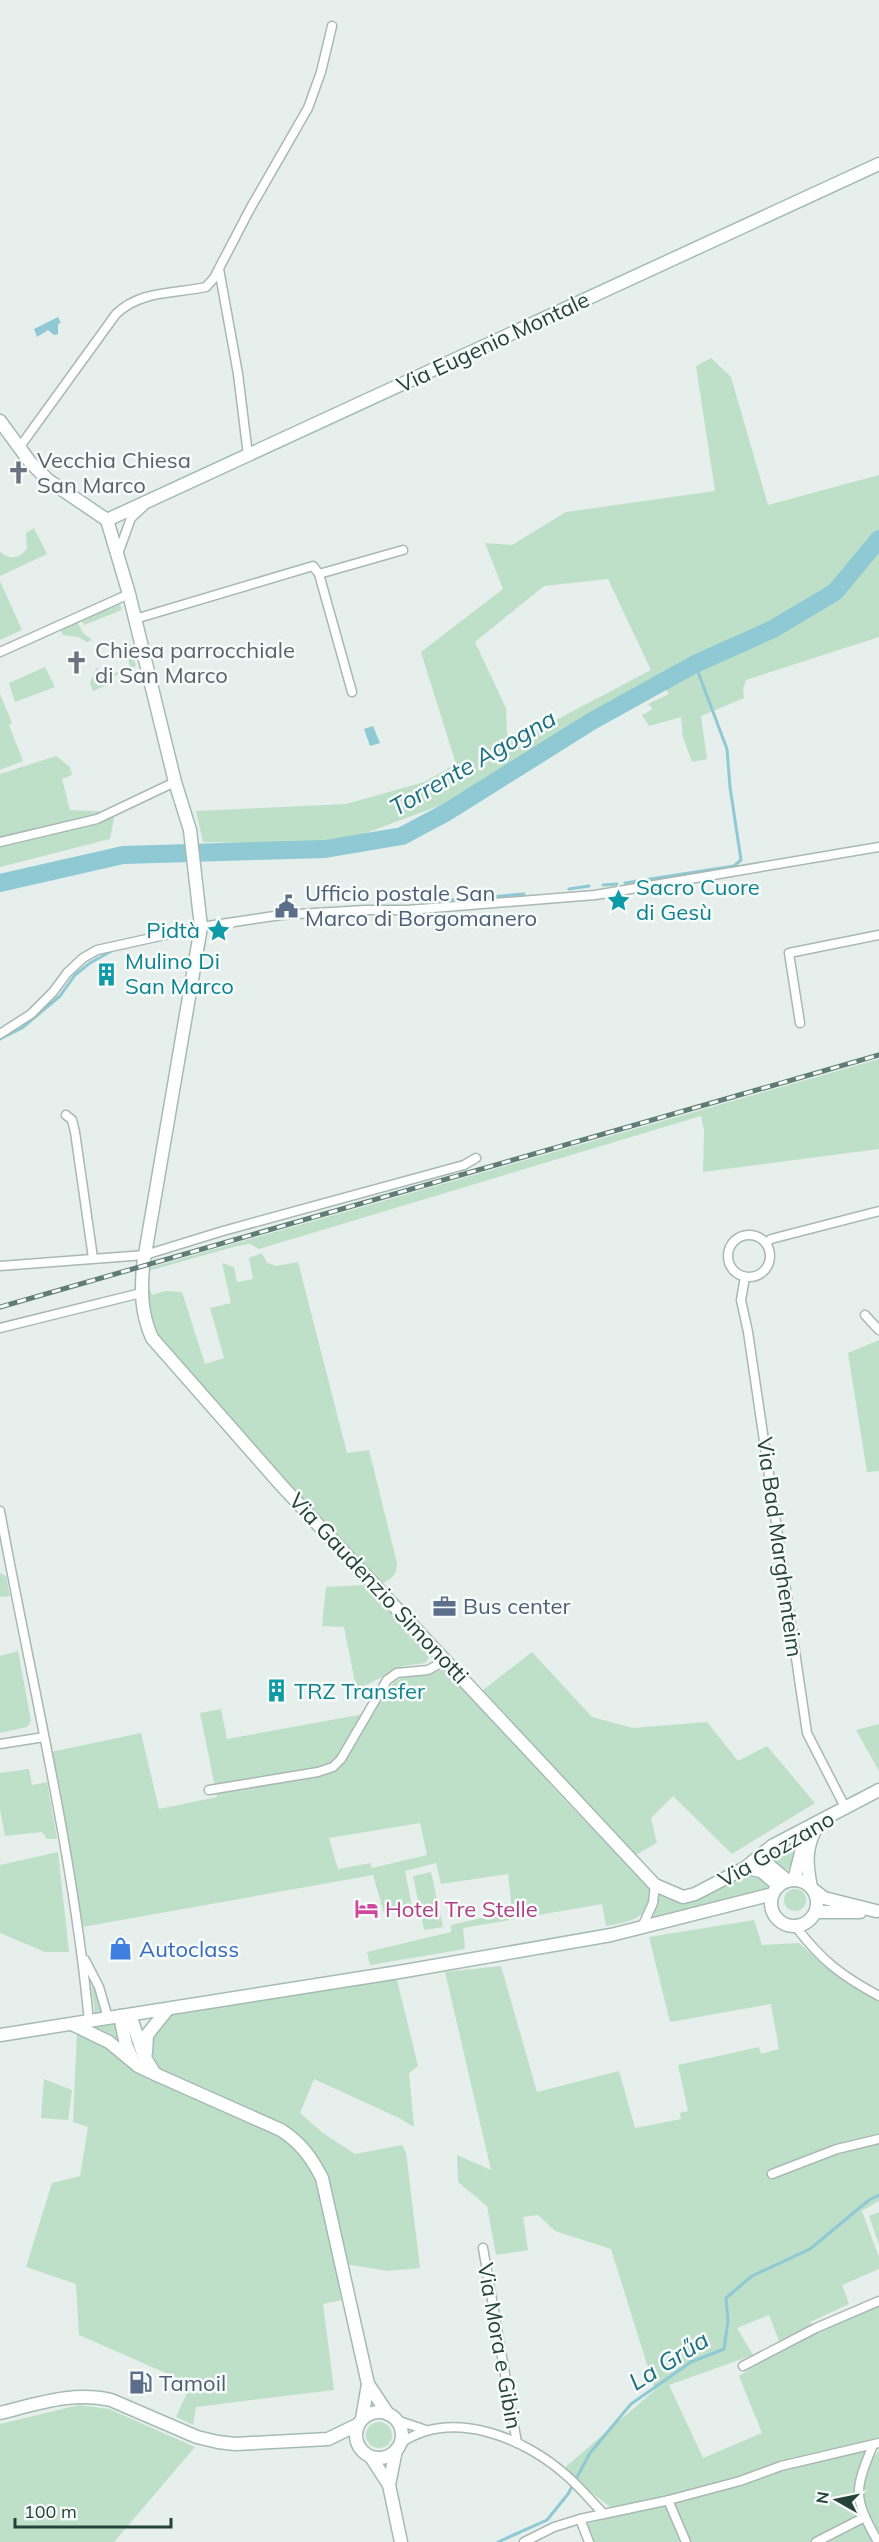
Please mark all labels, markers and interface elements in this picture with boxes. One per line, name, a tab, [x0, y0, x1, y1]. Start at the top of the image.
street label: Via Eugenio Montale	[392, 285, 594, 399]
place label: Vecchia Chiesa San Marco	[37, 446, 191, 499]
church icon: Vecchia Chiesa San Marco	[6, 460, 32, 486]
place label: Chiesa parrocchiale di San Marco	[95, 636, 295, 689]
church icon: Chiesa parrocchiale di San Marco	[64, 650, 90, 676]
water label: Torrente Agogna	[384, 702, 561, 822]
place label: Sacro Cuore di Gesù	[636, 873, 760, 926]
place label: Ufficio postale San Marco di Borgomanero	[305, 879, 537, 932]
place icon: Sacro Cuore di Gesù	[605, 887, 631, 913]
public building icon: Ufficio postale San Marco di Borgomanero	[274, 893, 300, 919]
place label: Pidtà	[146, 916, 200, 944]
place icon: Pidtà	[205, 917, 231, 943]
place label: Mulino Di San Marco	[125, 947, 234, 1000]
building icon: Mulino Di San Marco	[94, 961, 120, 987]
street label: Via Bad Marghenteim	[751, 1435, 809, 1659]
street label: Via Gaudenzio Simonotti	[283, 1487, 475, 1689]
place label: Bus center	[463, 1592, 570, 1620]
office icon: Bus center	[432, 1593, 458, 1619]
place label: TRZ Transfer	[294, 1677, 425, 1705]
building icon: TRZ Transfer	[263, 1678, 289, 1704]
street label: Via Gozzano	[713, 1805, 839, 1893]
place label: Hotel Tre Stelle	[385, 1895, 538, 1923]
hotel icon: Hotel Tre Stelle	[354, 1896, 380, 1922]
place label: Autoclass	[139, 1935, 239, 1963]
shop icon: Autoclass	[108, 1936, 134, 1962]
street label: Via Mora e Gibin	[472, 2261, 528, 2431]
water label: La Grűa	[623, 2324, 714, 2396]
place label: Tamoil	[159, 2369, 226, 2397]
fuel station icon: Tamoil	[128, 2370, 154, 2396]
north arrow	[807, 2470, 867, 2530]
text: N	[811, 2490, 833, 2505]
scale bar	[15, 2491, 171, 2529]
text: 100 m	[24, 2500, 77, 2523]

